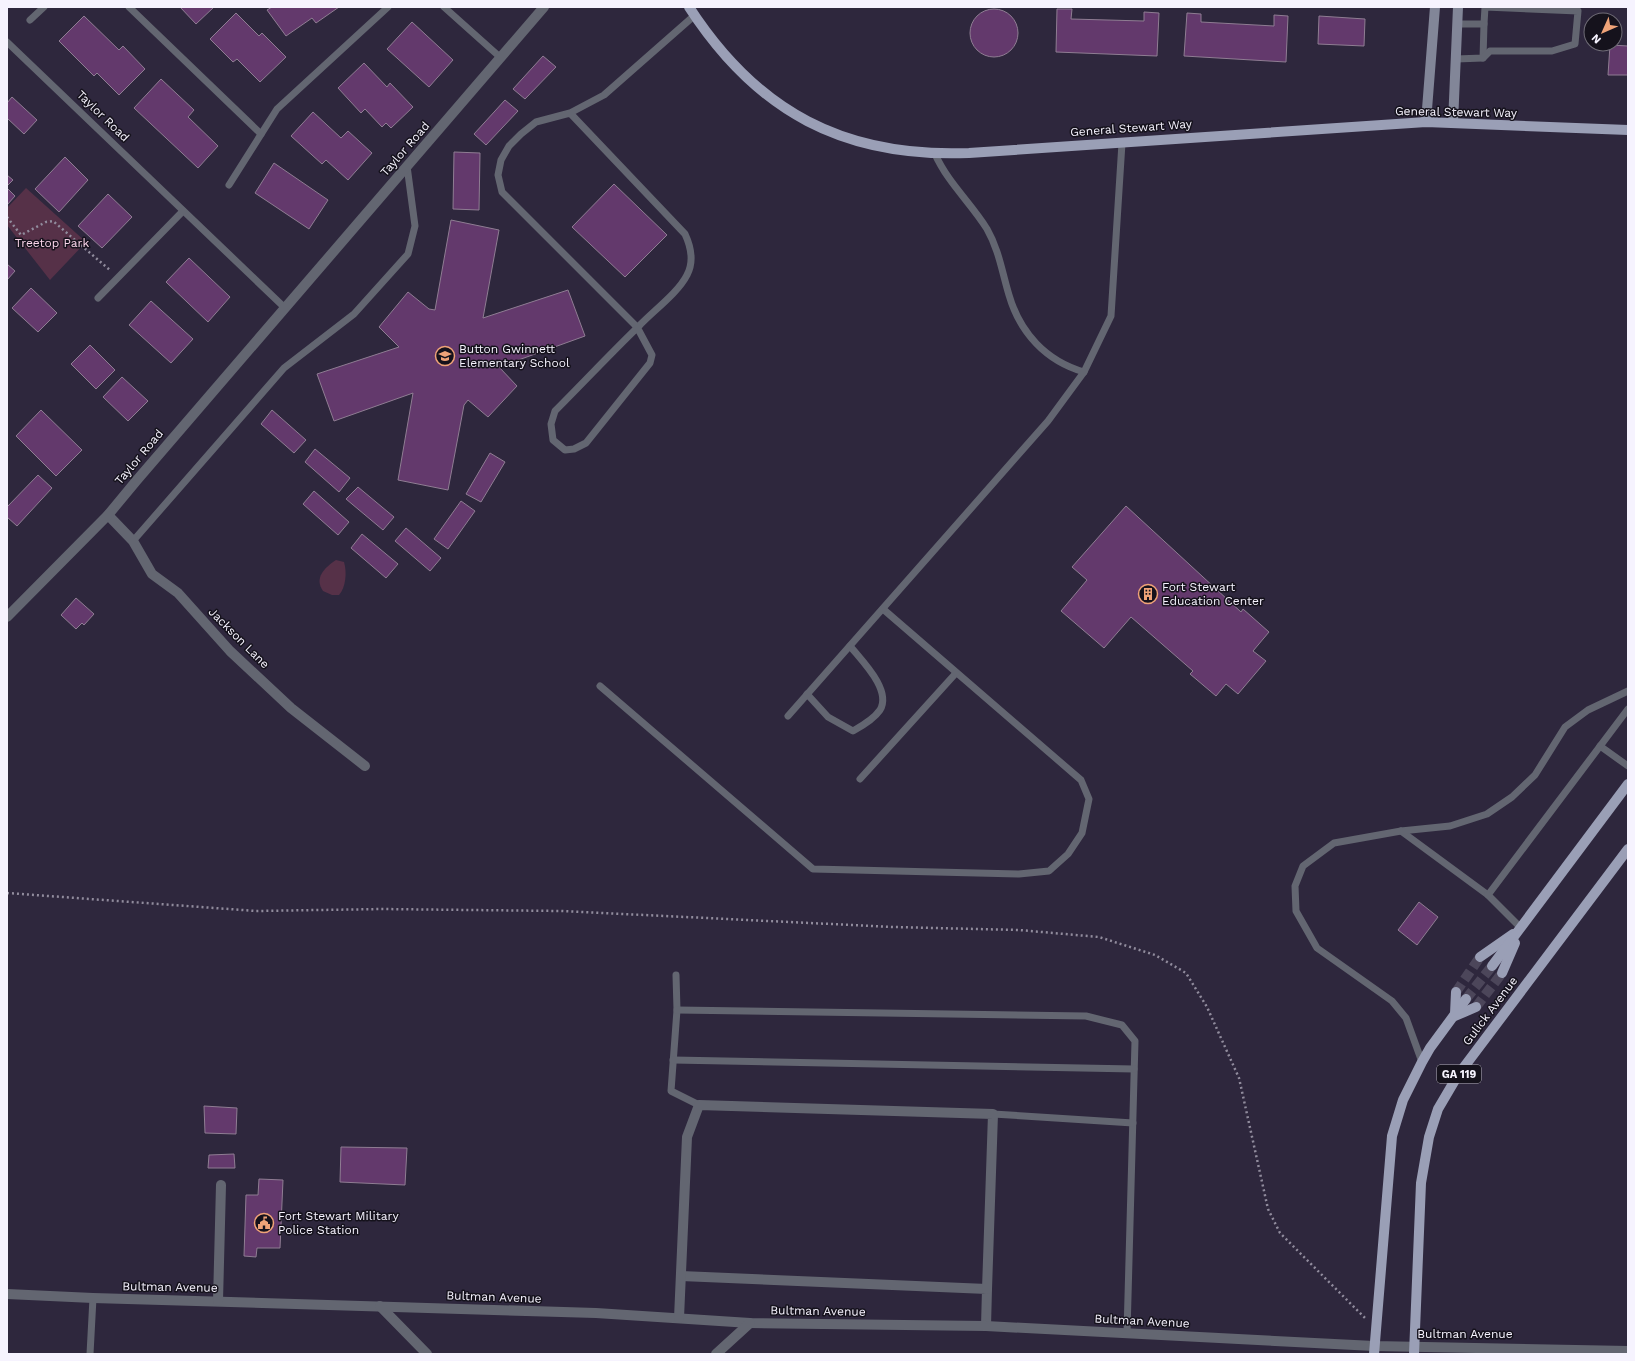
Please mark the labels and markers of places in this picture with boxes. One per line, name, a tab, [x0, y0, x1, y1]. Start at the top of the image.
place label: Button Gwinnett Elementary School	[459, 342, 570, 370]
school or university icon: Button Gwinnett Elementary School	[434, 345, 456, 367]
place label: Fort Stewart Education Center	[1162, 580, 1264, 608]
building icon: Fort Stewart Education Center	[1137, 583, 1159, 605]
place label: Fort Stewart Military Police Station	[278, 1209, 399, 1237]
public building icon: Fort Stewart Military Police Station	[253, 1212, 275, 1234]

